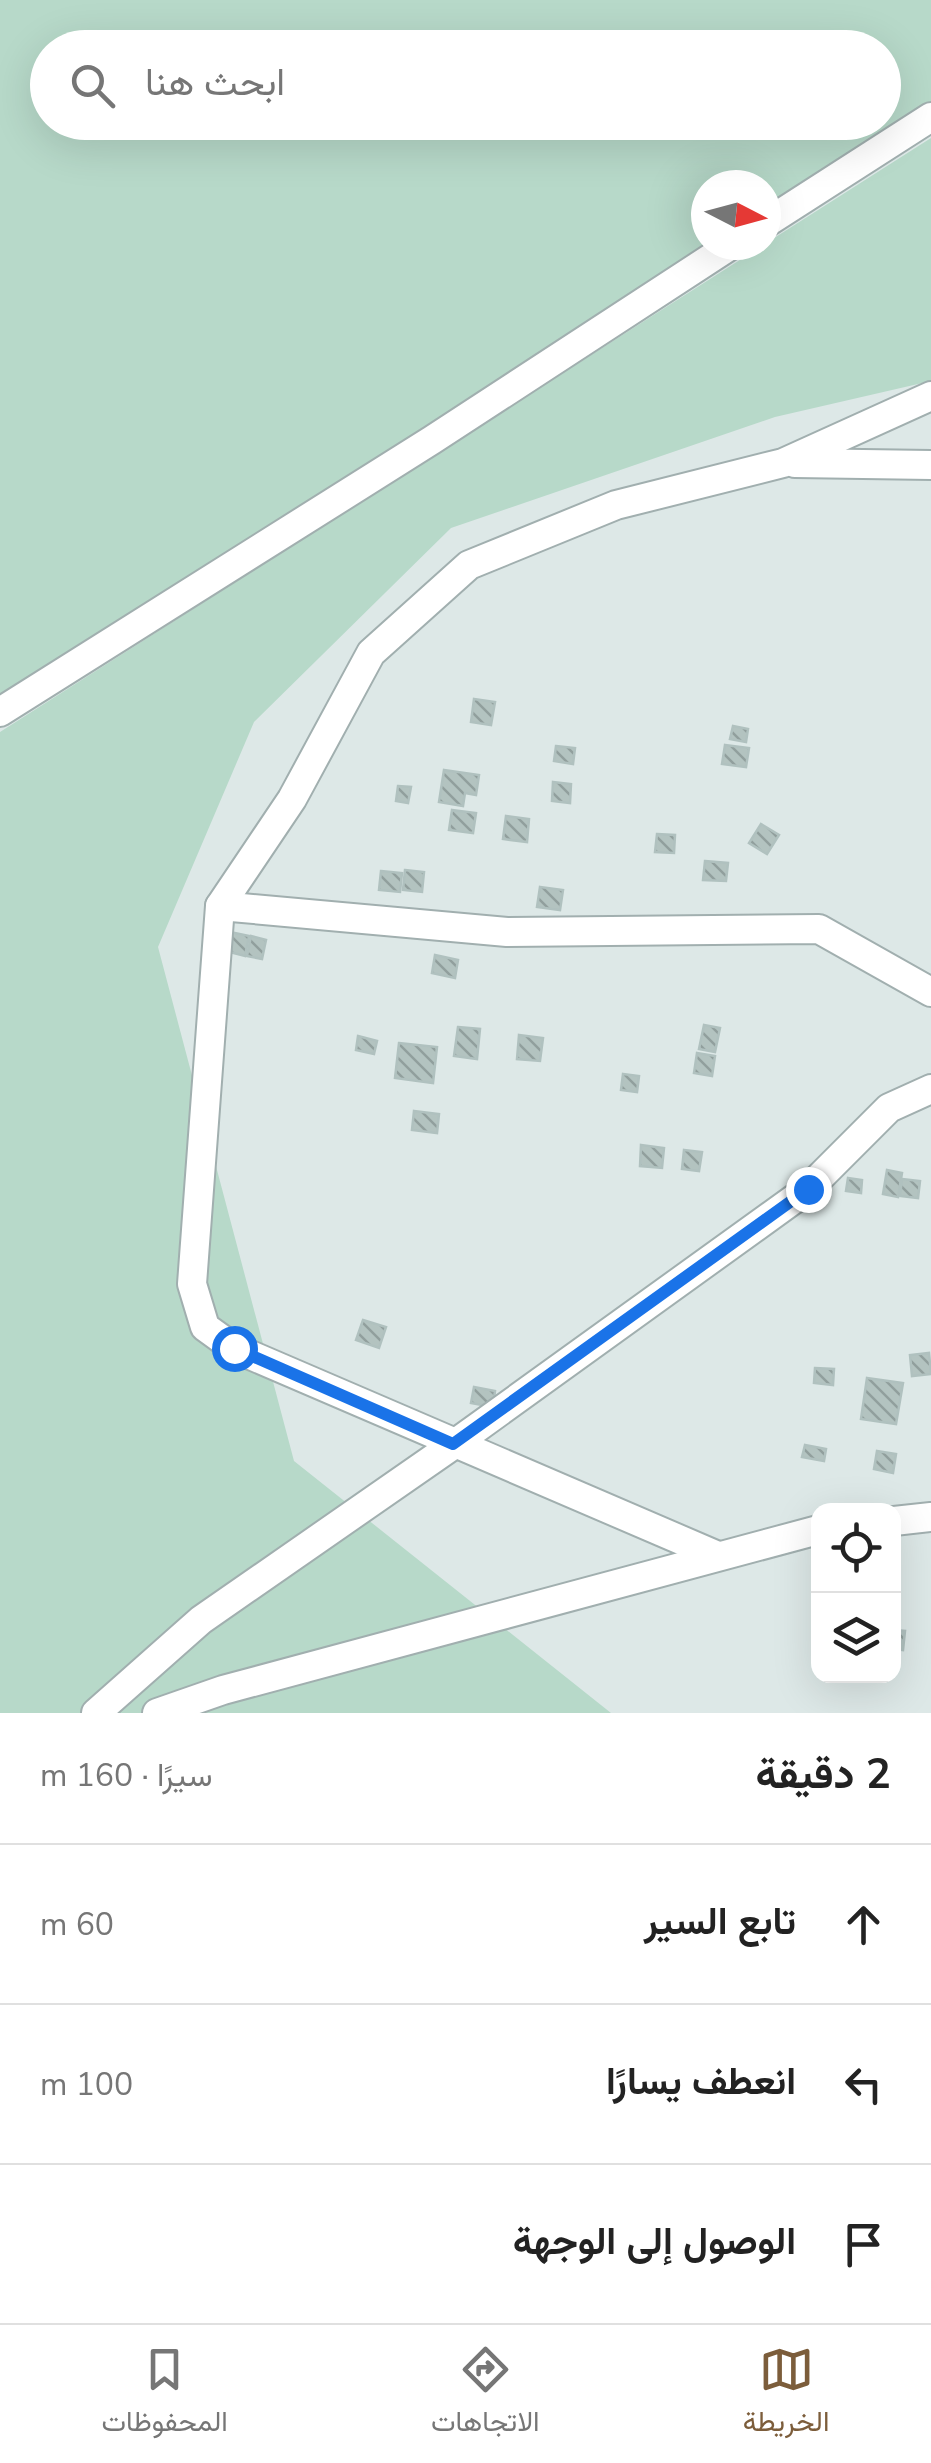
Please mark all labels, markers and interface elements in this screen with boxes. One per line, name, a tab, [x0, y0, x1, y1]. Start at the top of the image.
search box	[30, 30, 901, 140]
text: ابحث هنا	[145, 57, 285, 108]
icon: search	[65, 58, 120, 113]
north arrow	[691, 170, 781, 260]
route end	[786, 1167, 832, 1213]
route start	[212, 1326, 258, 1372]
map controls	[811, 1503, 901, 1683]
button: locate	[811, 1503, 901, 1593]
button: layers	[811, 1593, 901, 1683]
text: 2 دقيقة	[755, 1746, 891, 1803]
text: سيرًا · 160 m	[40, 1754, 213, 1797]
text: تابع السير	[644, 1896, 796, 1947]
icon: ahead	[836, 1897, 891, 1952]
text: 60 m	[40, 1903, 114, 1946]
text: انعطف يسارًا	[606, 2056, 796, 2107]
icon: left	[836, 2057, 891, 2112]
text: 100 m	[40, 2063, 133, 2106]
text: الوصول إلى الوجهة	[513, 2216, 796, 2267]
icon: arrive	[836, 2217, 891, 2272]
tab: المحفوظات	[102, 2342, 228, 2446]
tab: الاتجاهات	[431, 2342, 540, 2446]
tab: الخريطة	[743, 2342, 829, 2446]

